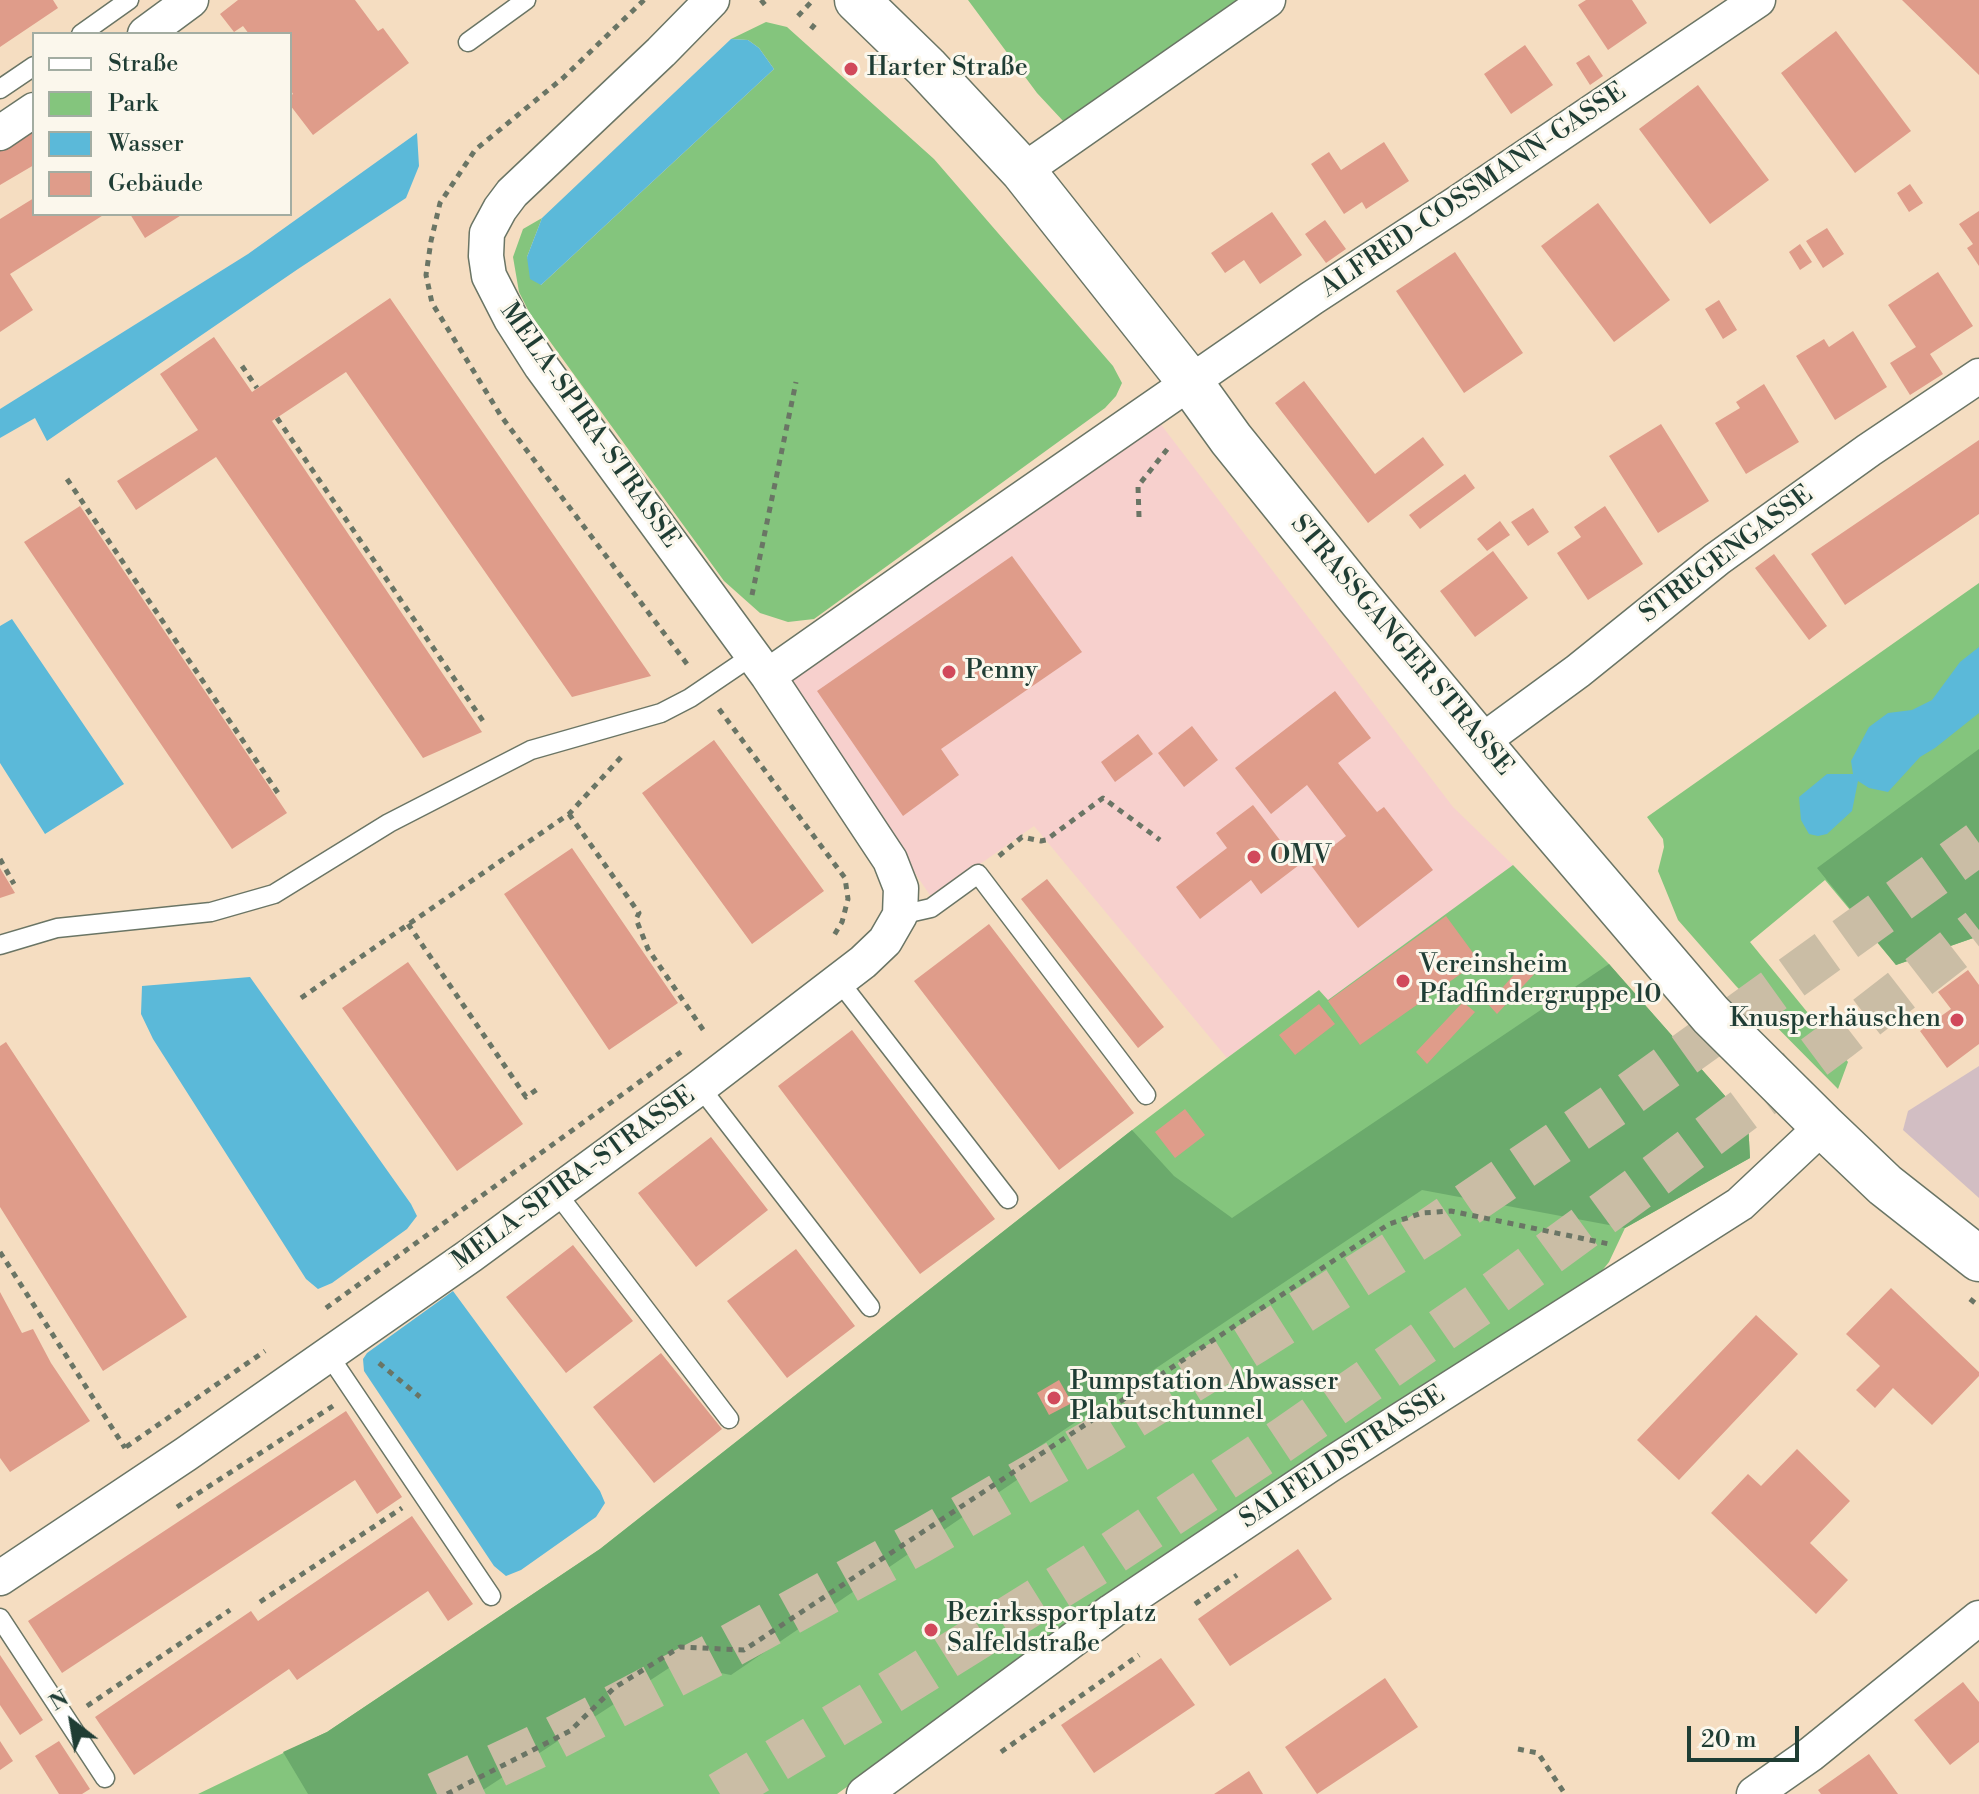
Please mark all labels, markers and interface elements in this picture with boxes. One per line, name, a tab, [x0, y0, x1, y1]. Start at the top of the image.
legend	[32, 32, 292, 216]
text: Straße	[108, 49, 178, 79]
place label: Harter Straße	[867, 53, 1028, 85]
marker: Harter Straße	[842, 60, 860, 78]
street label: ALFRED-COSSMANN-GASSE	[1315, 77, 1633, 305]
text: Park	[108, 89, 158, 119]
text: Wasser	[108, 129, 184, 159]
text: Gebäude	[108, 169, 203, 199]
street label: MELA-SPIRA-STRASSE	[492, 297, 686, 555]
street label: STREGENGASSE	[1634, 480, 1820, 630]
street label: STRASSGANGER STRASSE	[1283, 510, 1519, 782]
place label: Penny	[965, 656, 1038, 688]
marker: Penny	[940, 663, 958, 681]
place label: OMV	[1270, 841, 1332, 873]
marker: OMV	[1245, 848, 1263, 866]
place label: Vereinsheim Pfadfindergruppe 10	[1419, 950, 1662, 1012]
marker: Vereinsheim Pfadfindergruppe 10	[1394, 972, 1412, 990]
place label: Knusperhäuschen	[1729, 1004, 1941, 1036]
marker: Knusperhäuschen	[1948, 1011, 1966, 1029]
street label: MELA-SPIRA-STRASSE	[447, 1080, 701, 1278]
place label: Pumpstation Abwasser Plabutschtunnel	[1070, 1367, 1338, 1428]
street label: SALFELDSTRASSE	[1235, 1380, 1451, 1536]
marker: Pumpstation Abwasser Plabutschtunnel	[1045, 1389, 1063, 1407]
place label: Bezirkssportplatz Salfeldstraße	[947, 1599, 1156, 1660]
marker: Bezirkssportplatz Salfeldstraße	[922, 1621, 940, 1639]
north arrow	[32, 1682, 112, 1762]
text: N	[45, 1685, 74, 1717]
scale bar	[1691, 1710, 1803, 1760]
text: 20 m	[1701, 1725, 1757, 1755]

